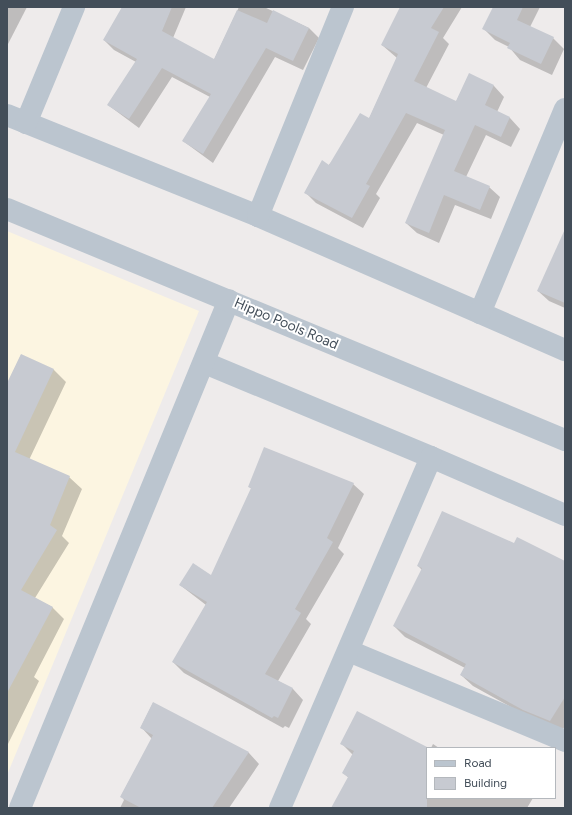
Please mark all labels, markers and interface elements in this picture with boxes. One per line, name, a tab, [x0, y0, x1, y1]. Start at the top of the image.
street label: Hippo Pools Road	[231, 295, 341, 353]
legend	[426, 747, 556, 799]
text: Road	[464, 756, 492, 770]
text: Building	[464, 776, 507, 790]

